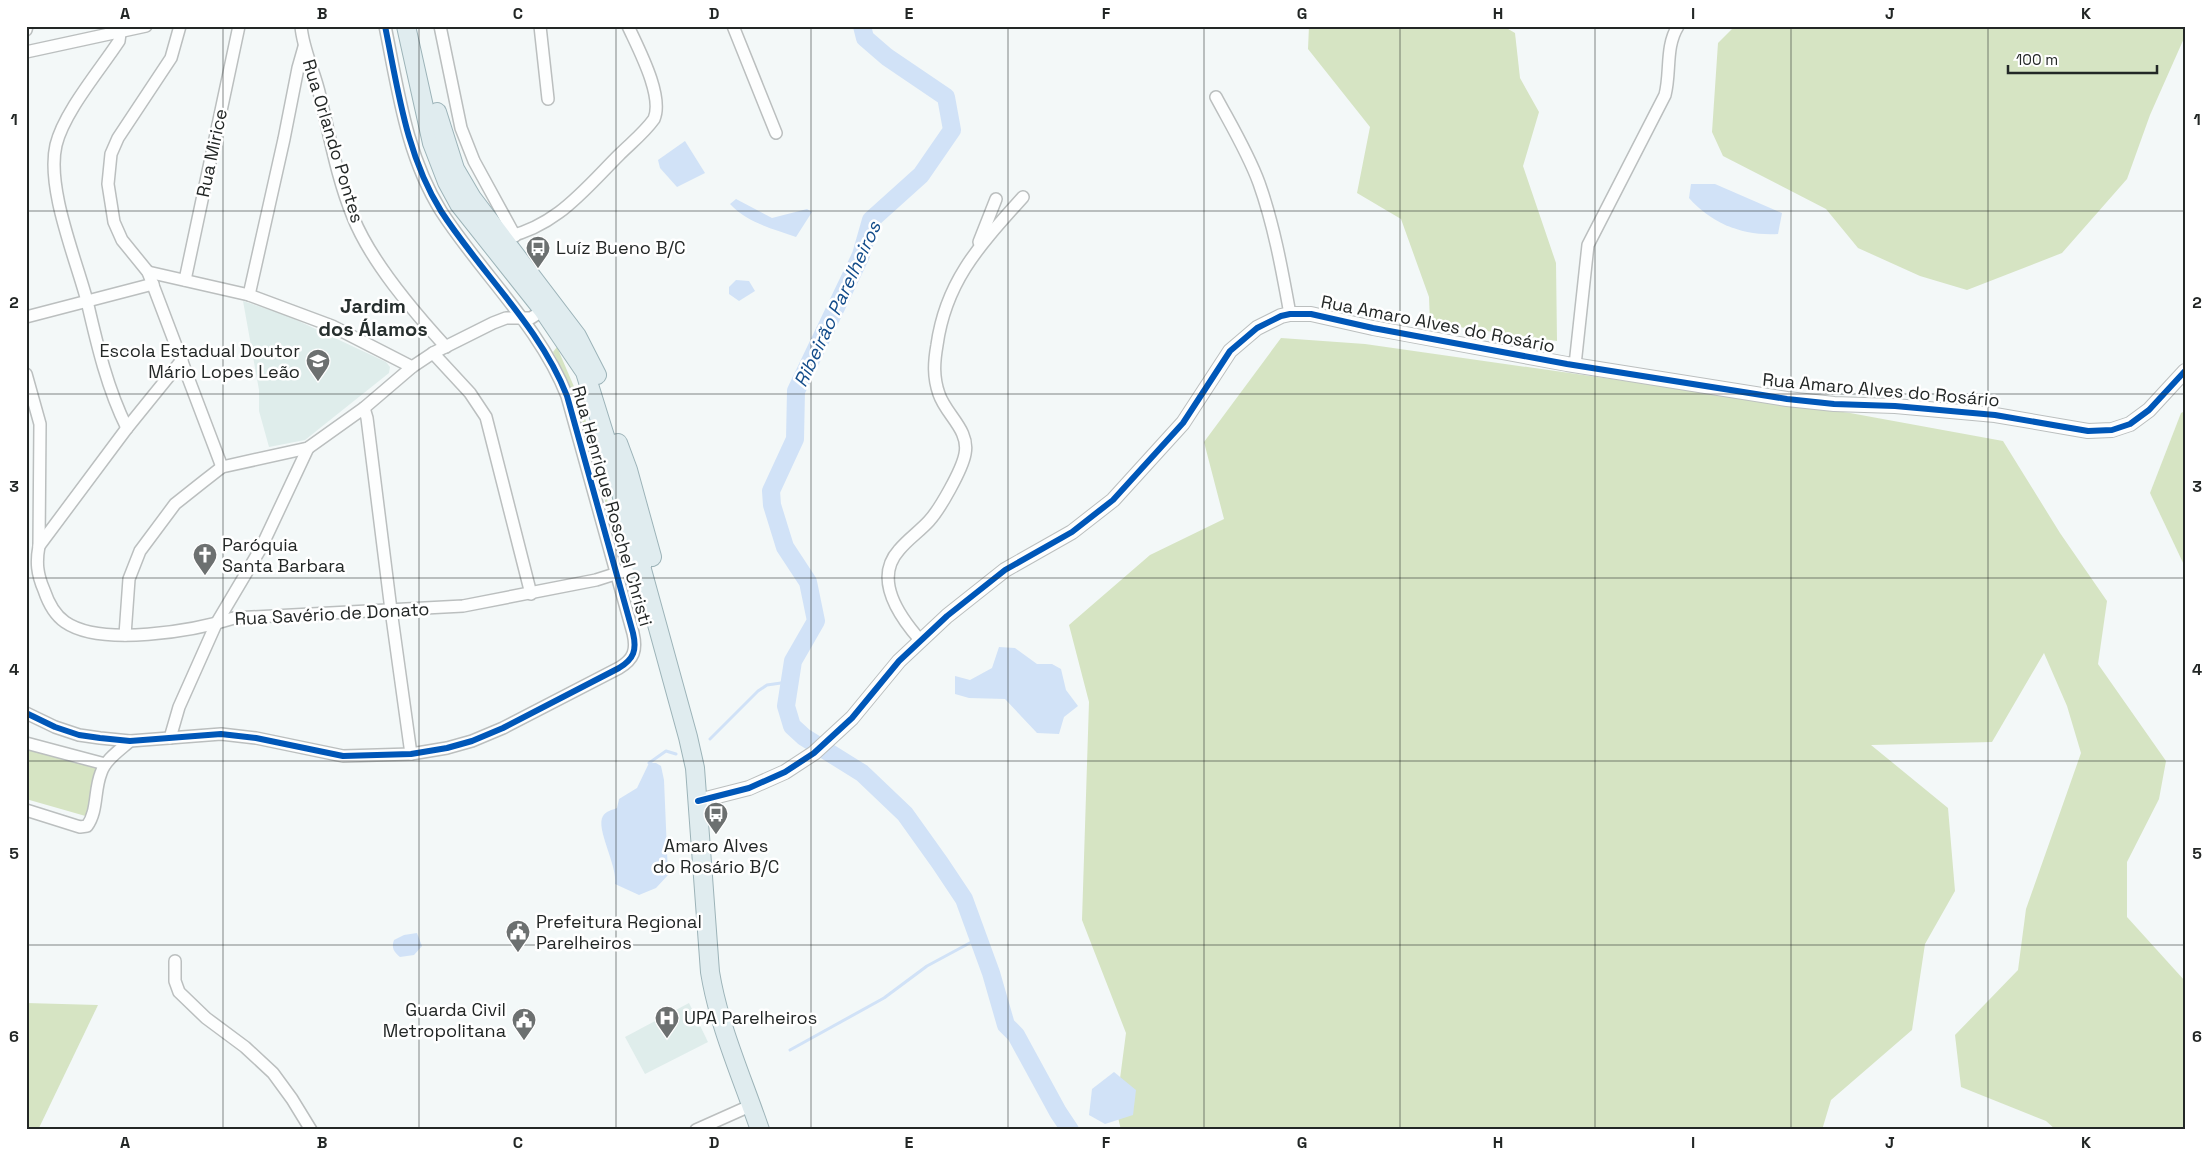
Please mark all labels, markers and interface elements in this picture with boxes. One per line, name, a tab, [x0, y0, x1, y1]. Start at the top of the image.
text: A	[120, 3, 130, 24]
text: B	[317, 3, 327, 24]
text: C	[513, 3, 523, 24]
text: D	[709, 3, 719, 24]
text: E	[905, 3, 914, 24]
text: F	[1102, 3, 1111, 24]
text: G	[1297, 3, 1307, 24]
text: H	[1493, 3, 1503, 24]
text: I	[1691, 3, 1695, 24]
text: J	[1885, 3, 1895, 24]
text: K	[2081, 3, 2091, 24]
scale bar	[2008, 42, 2157, 74]
text: 100 m	[2016, 50, 2058, 69]
street label: Rua Orlando Pontes	[298, 56, 369, 225]
street label: Rua Mirice	[191, 107, 232, 199]
text: 1	[10, 109, 18, 130]
text: 1	[2193, 109, 2201, 130]
water label: Ribeirão Parelheiros	[788, 217, 887, 391]
bus stop icon: Luíz Bueno B/C	[525, 235, 551, 269]
place label: Luíz Bueno B/C	[556, 236, 686, 259]
street label: Rua Amaro Alves do Rosário	[1319, 290, 1557, 358]
text: 2	[9, 292, 19, 313]
text: 2	[2192, 292, 2202, 313]
district label: Jardim dos Álamos	[318, 293, 428, 342]
place label: Escola Estadual Doutor Mário Lopes Leão	[99, 339, 300, 383]
school or university icon: Escola Estadual Doutor Mário Lopes Leão	[305, 348, 331, 382]
street label: Rua Amaro Alves do Rosário	[1761, 368, 2001, 411]
street label: Rua Henrique Roschel Christi	[567, 383, 658, 629]
text: 3	[9, 476, 19, 497]
text: 3	[2192, 476, 2202, 497]
place label: Paróquia Santa Barbara	[222, 533, 345, 577]
church icon: Paróquia Santa Barbara	[192, 542, 218, 576]
street label: Rua Savério de Donato	[234, 597, 430, 630]
text: 4	[9, 659, 19, 680]
text: 4	[2192, 659, 2202, 680]
bus stop icon: Amaro Alves do Rosário B/C	[703, 801, 729, 835]
place label: Amaro Alves do Rosário B/C	[653, 834, 779, 878]
text: 5	[9, 843, 19, 864]
text: 5	[2192, 843, 2202, 864]
place label: Prefeitura Regional Parelheiros	[536, 910, 702, 954]
public building icon: Prefeitura Regional Parelheiros	[505, 919, 531, 953]
place label: Guarda Civil Metropolitana	[383, 998, 506, 1042]
hospital icon: UPA Parelheiros	[654, 1005, 680, 1039]
place label: UPA Parelheiros	[684, 1006, 817, 1029]
public building icon: Guarda Civil Metropolitana	[511, 1007, 537, 1041]
text: 6	[9, 1026, 19, 1047]
text: 6	[2192, 1026, 2202, 1047]
text: A	[120, 1132, 130, 1153]
text: B	[317, 1132, 327, 1153]
text: C	[513, 1132, 523, 1153]
text: D	[709, 1132, 719, 1153]
text: E	[905, 1132, 914, 1153]
text: F	[1102, 1132, 1111, 1153]
text: G	[1297, 1132, 1307, 1153]
text: H	[1493, 1132, 1503, 1153]
text: I	[1691, 1132, 1695, 1153]
text: J	[1885, 1132, 1895, 1153]
text: K	[2081, 1132, 2091, 1153]

